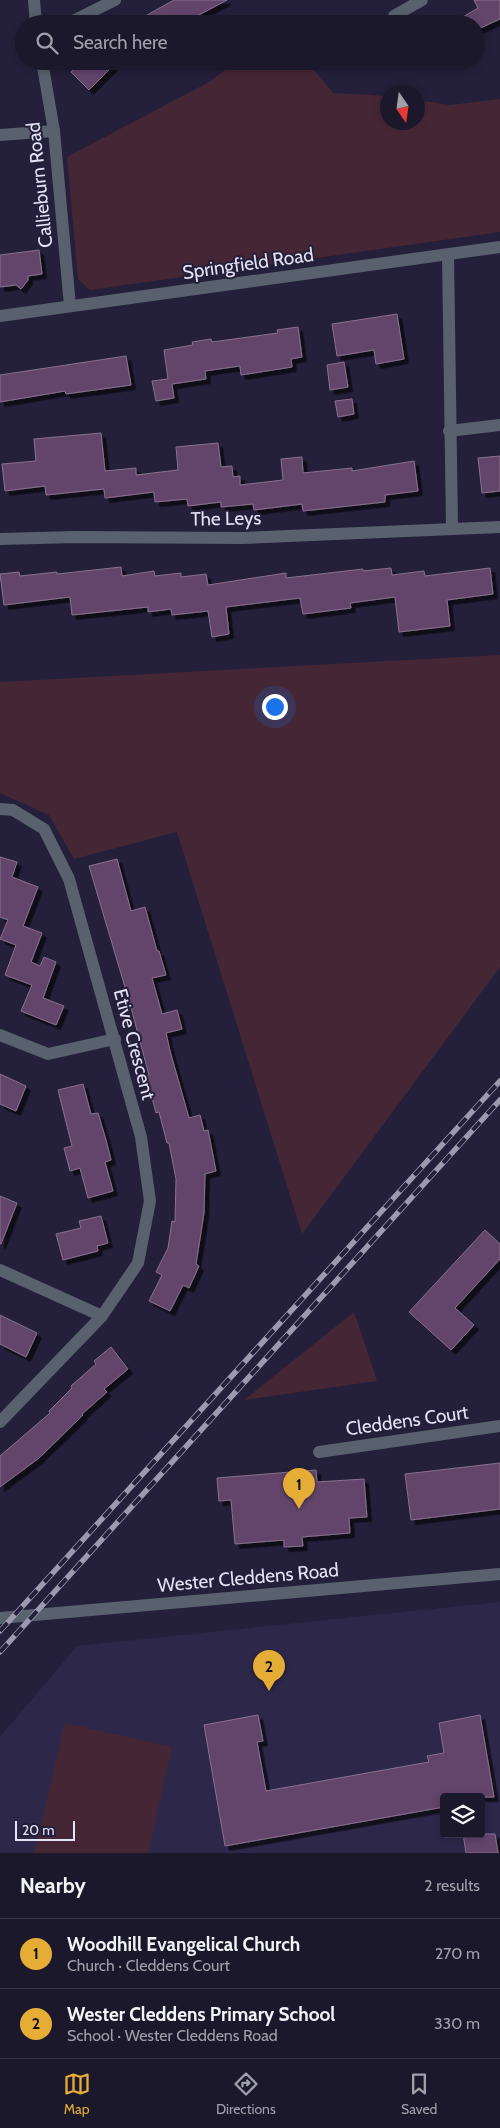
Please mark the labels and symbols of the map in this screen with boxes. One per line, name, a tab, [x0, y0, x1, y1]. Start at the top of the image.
north arrow	[380, 85, 425, 130]
street label: Callieburn Road	[21, 121, 58, 249]
street label: Springfield Road	[181, 243, 315, 284]
street label: The Leys	[190, 506, 262, 531]
your location	[262, 694, 288, 720]
street label: Etive Crescent	[109, 986, 161, 1103]
street label: Cleddens Court	[344, 1400, 470, 1440]
pin: 1	[283, 1468, 315, 1509]
street label: Wester Cleddens Road	[156, 1558, 340, 1597]
pin: 2	[253, 1650, 285, 1691]
scale bar	[15, 1818, 75, 1841]

